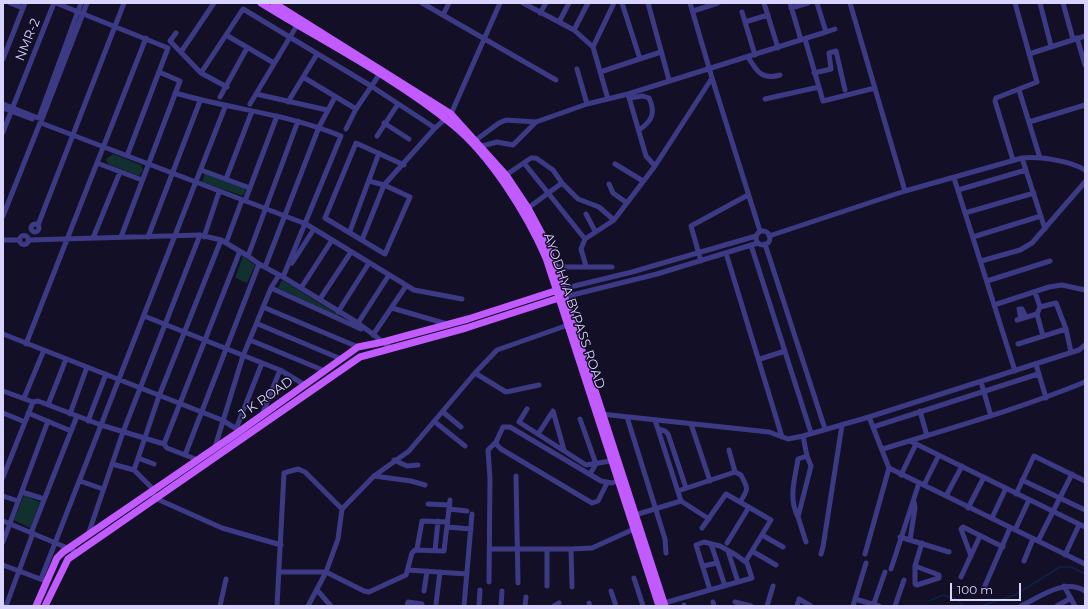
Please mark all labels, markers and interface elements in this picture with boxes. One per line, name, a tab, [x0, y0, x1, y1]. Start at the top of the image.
street label: NMR-2	[12, 16, 44, 64]
street label: AYODHYA BYPASS ROAD	[540, 231, 608, 391]
street label: J K ROAD	[236, 374, 296, 422]
scale bar	[952, 575, 1023, 601]
text: 100 m	[957, 582, 993, 597]

